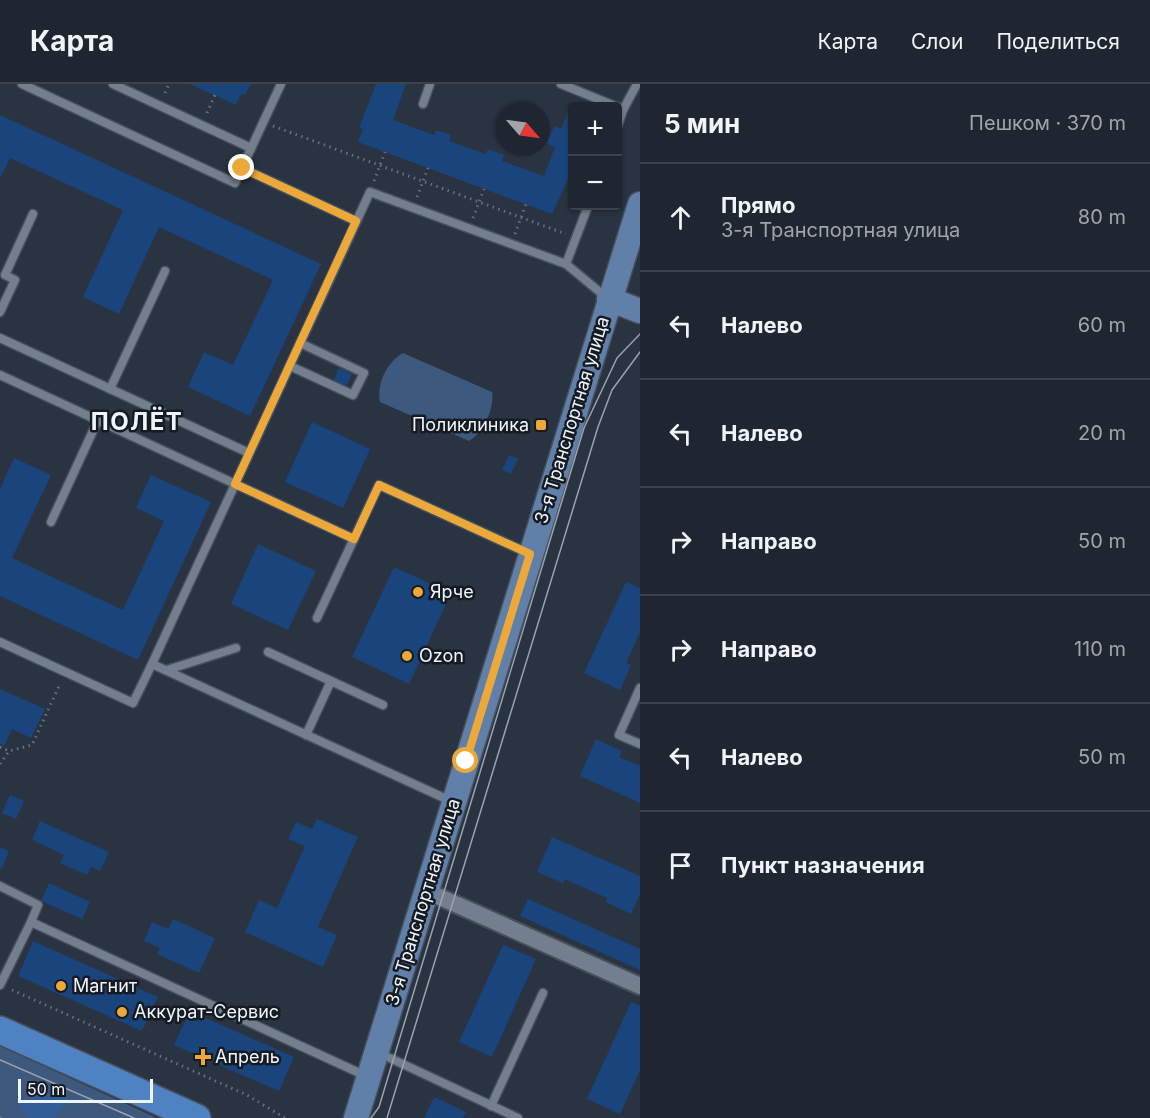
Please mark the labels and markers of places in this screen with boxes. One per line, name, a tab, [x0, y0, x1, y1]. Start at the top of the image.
place label: Поликлиника	[412, 414, 529, 435]
marker: Поликлиника	[534, 418, 548, 432]
place label: Ярче	[430, 581, 474, 602]
marker: Ярче	[411, 585, 425, 599]
place label: Ozon	[419, 645, 464, 666]
marker: Ozon	[400, 649, 414, 663]
place label: Магнит	[73, 975, 138, 996]
marker: Магнит	[54, 979, 68, 993]
place label: Аккурат-Сервис	[134, 1001, 279, 1022]
marker: Аккурат-Сервис	[115, 1005, 129, 1019]
place label: Апрель	[215, 1046, 280, 1067]
marker: Апрель	[196, 1050, 210, 1064]

